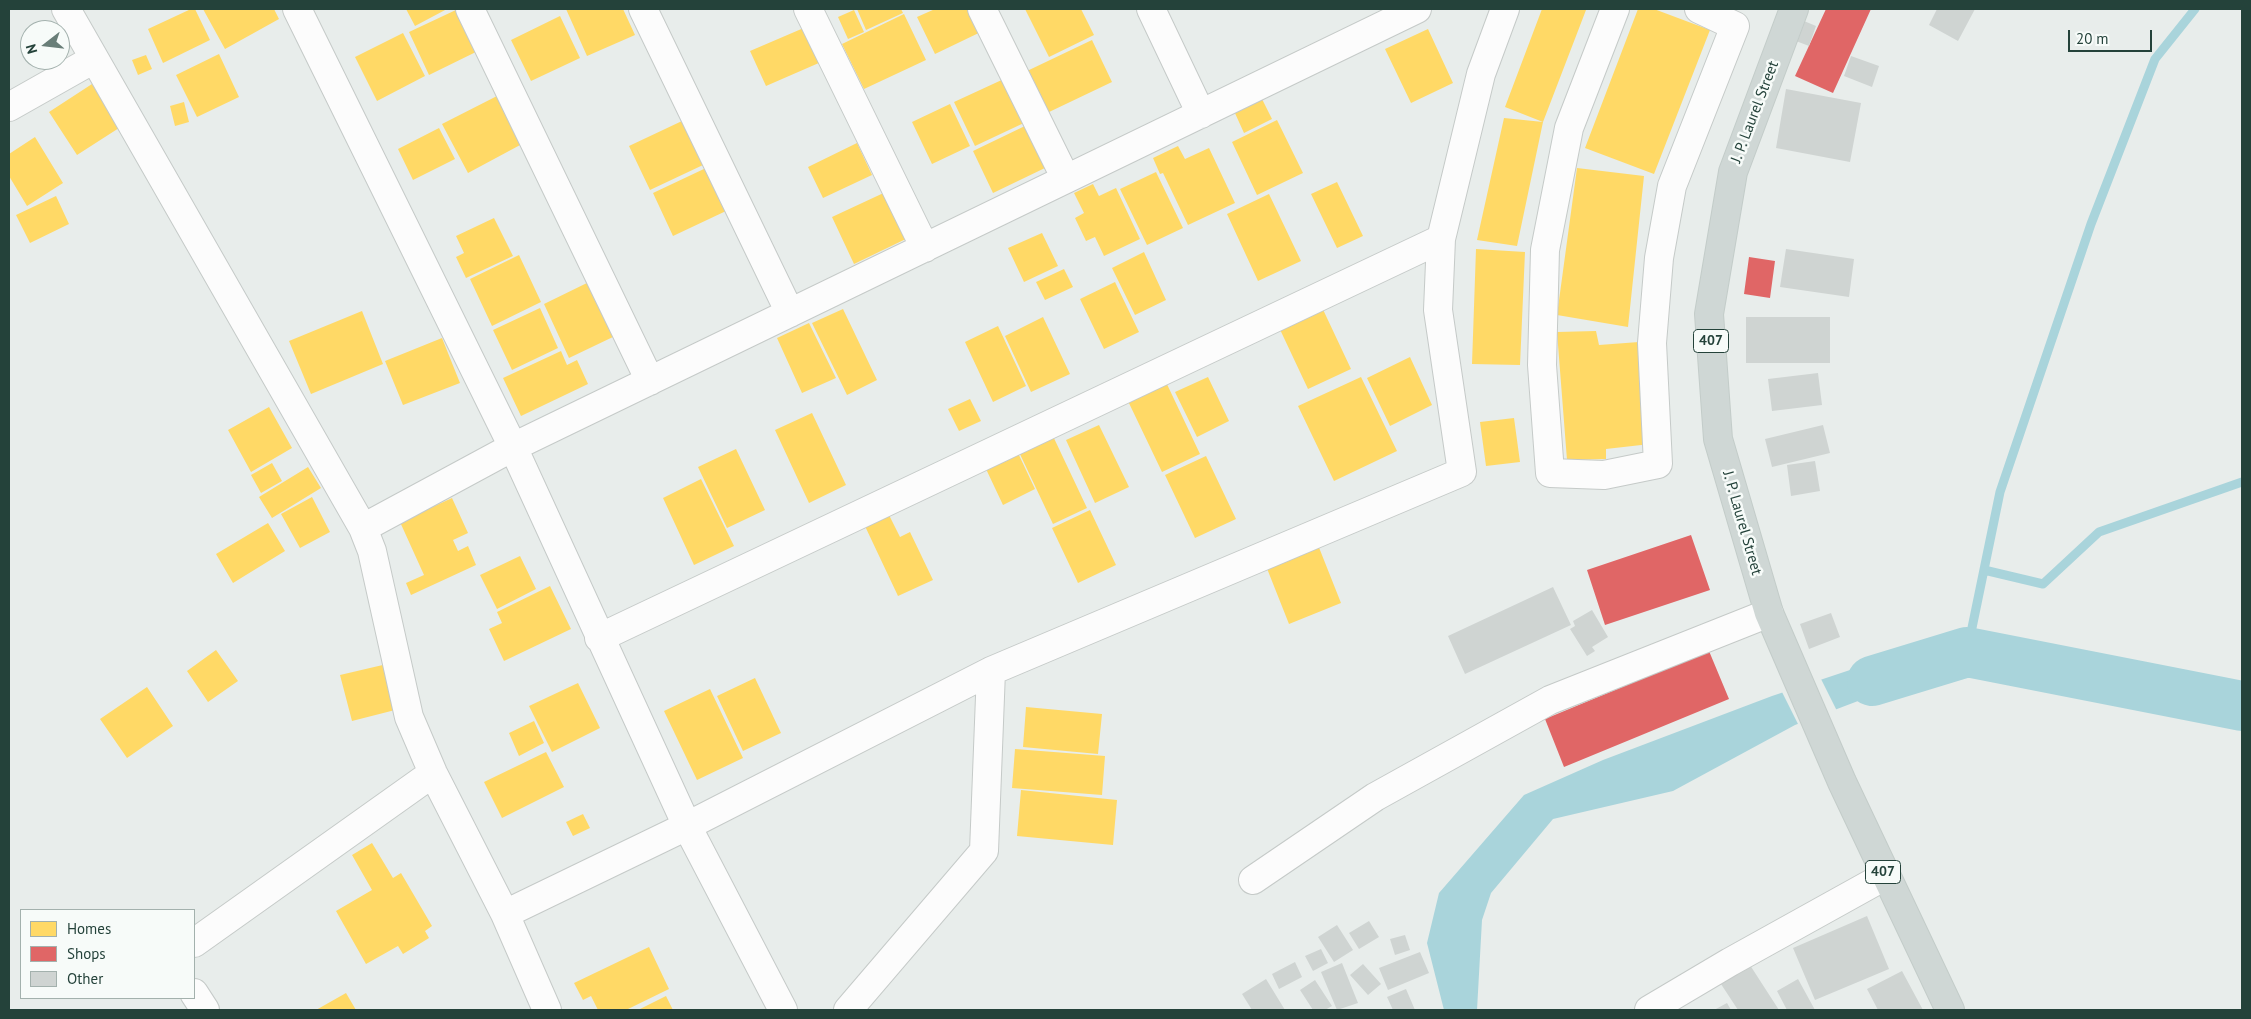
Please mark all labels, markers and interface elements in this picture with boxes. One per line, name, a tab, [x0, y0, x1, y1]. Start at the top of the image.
north arrow	[20, 20, 70, 70]
scale bar	[2071, 20, 2155, 52]
text: 20 m	[2076, 29, 2109, 48]
text: N	[22, 42, 41, 56]
street label: J. P. Laurel Street	[1727, 59, 1783, 165]
road number: 407	[1694, 330, 1728, 352]
street label: J. P. Laurel Street	[1719, 469, 1765, 577]
road number: 407	[1866, 860, 1900, 884]
legend	[20, 909, 195, 999]
text: Homes	[67, 919, 111, 938]
text: Shops	[67, 944, 106, 963]
text: Other	[67, 969, 103, 988]

